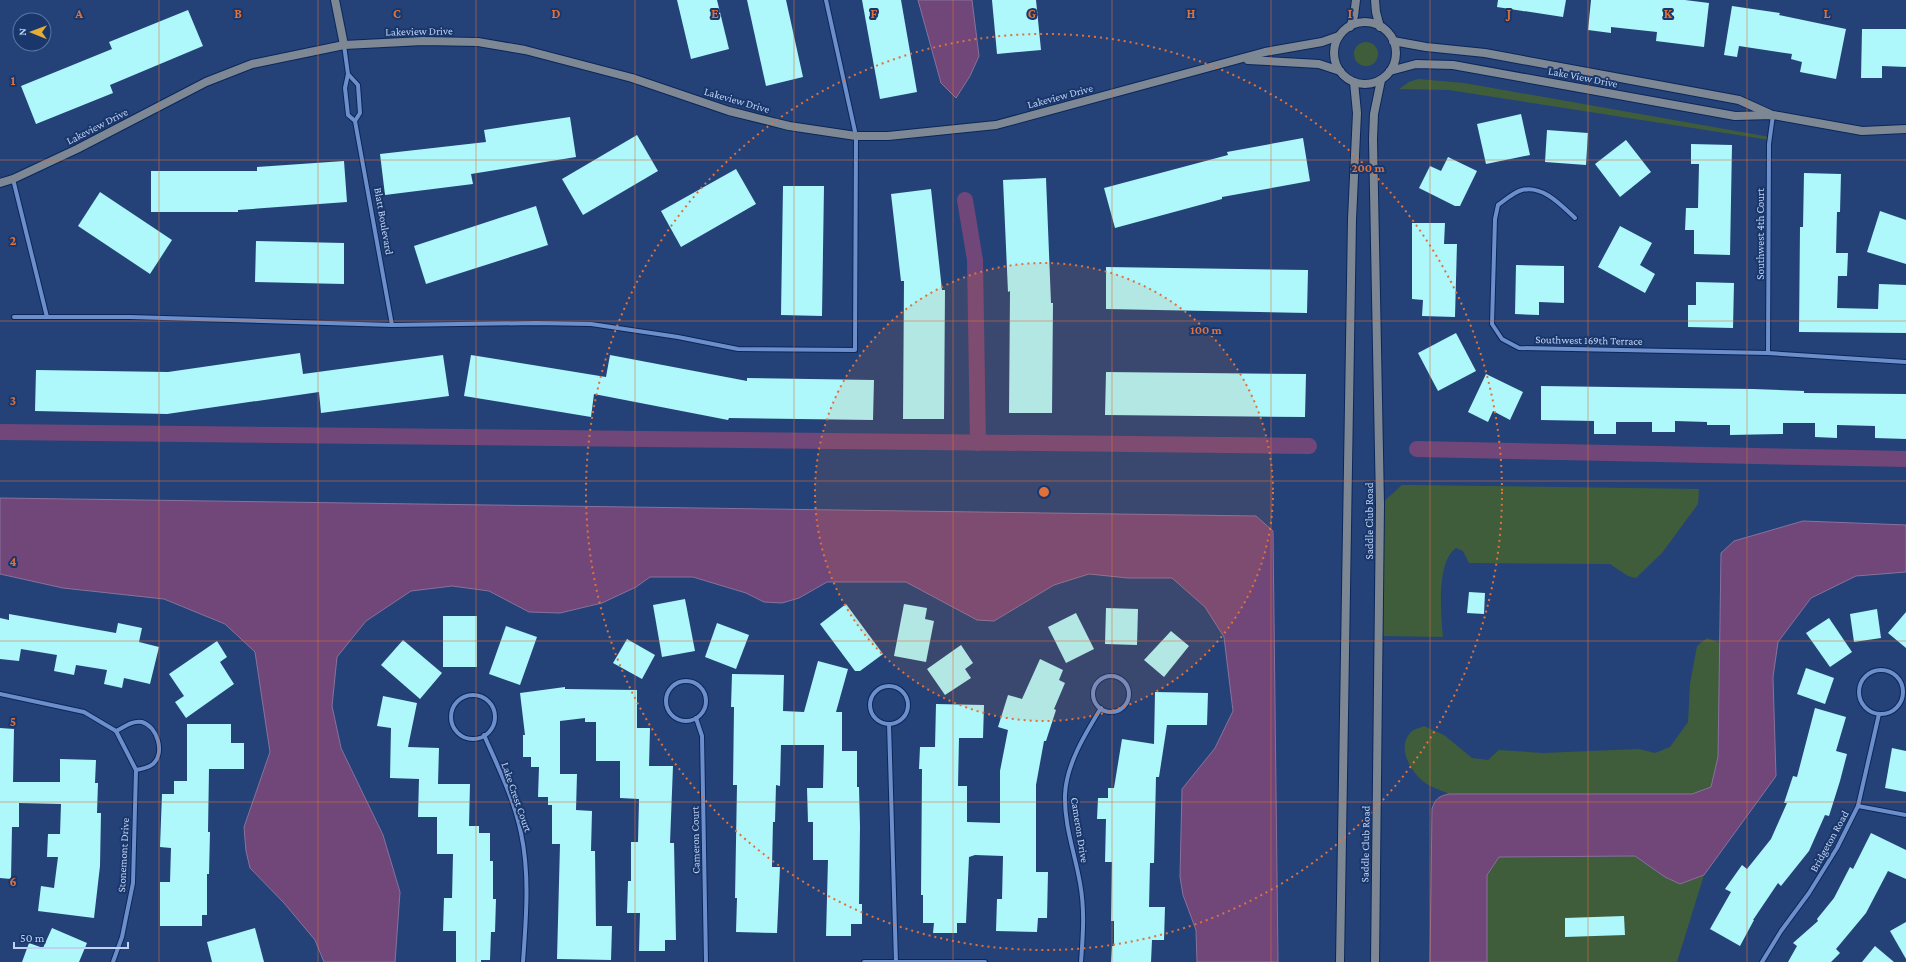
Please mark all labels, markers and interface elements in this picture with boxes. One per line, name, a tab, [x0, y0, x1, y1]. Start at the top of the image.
text: A	[74, 6, 83, 21]
text: B	[234, 6, 242, 21]
text: C	[393, 6, 401, 21]
text: D	[552, 6, 561, 21]
text: E	[711, 6, 719, 21]
text: F	[871, 6, 878, 21]
text: G	[1028, 6, 1036, 21]
text: H	[1187, 6, 1196, 21]
text: I	[1348, 6, 1352, 21]
text: J	[1505, 6, 1511, 21]
text: K	[1664, 6, 1673, 21]
text: L	[1824, 6, 1831, 21]
north arrow	[12, 12, 52, 52]
street label: Lakeview Drive	[385, 24, 453, 38]
text: N	[16, 27, 28, 36]
street label: Lake View Drive	[1547, 64, 1619, 90]
text: 1	[11, 73, 16, 88]
street label: Lakeview Drive	[1026, 81, 1094, 111]
street label: Lakeview Drive	[703, 85, 771, 115]
street label: Lakeview Drive	[64, 105, 130, 147]
text: 200 m	[1351, 161, 1385, 175]
street label: Blatt Boulevard	[372, 187, 396, 256]
street label: Southwest 4th Court	[1754, 188, 1766, 280]
text: 2	[10, 233, 17, 248]
text: 100 m	[1190, 323, 1223, 337]
street label: Southwest 169th Terrace	[1535, 333, 1643, 347]
text: 3	[10, 393, 16, 408]
street label: Saddle Club Road	[1363, 482, 1375, 559]
centre of rings	[1037, 485, 1051, 499]
text: 4	[9, 554, 17, 569]
text: 5	[10, 714, 16, 729]
street label: Lake Crest Court	[499, 761, 535, 834]
street label: Cameron Drive	[1069, 796, 1091, 864]
street label: Saddle Club Road	[1358, 805, 1372, 883]
street label: Cameron Court	[688, 806, 702, 874]
street label: Bridgeton Road	[1807, 808, 1852, 874]
street label: Stonemont Drive	[115, 817, 131, 893]
text: 6	[9, 874, 17, 889]
scale bar	[14, 924, 128, 950]
text: 50 m	[20, 931, 45, 945]

